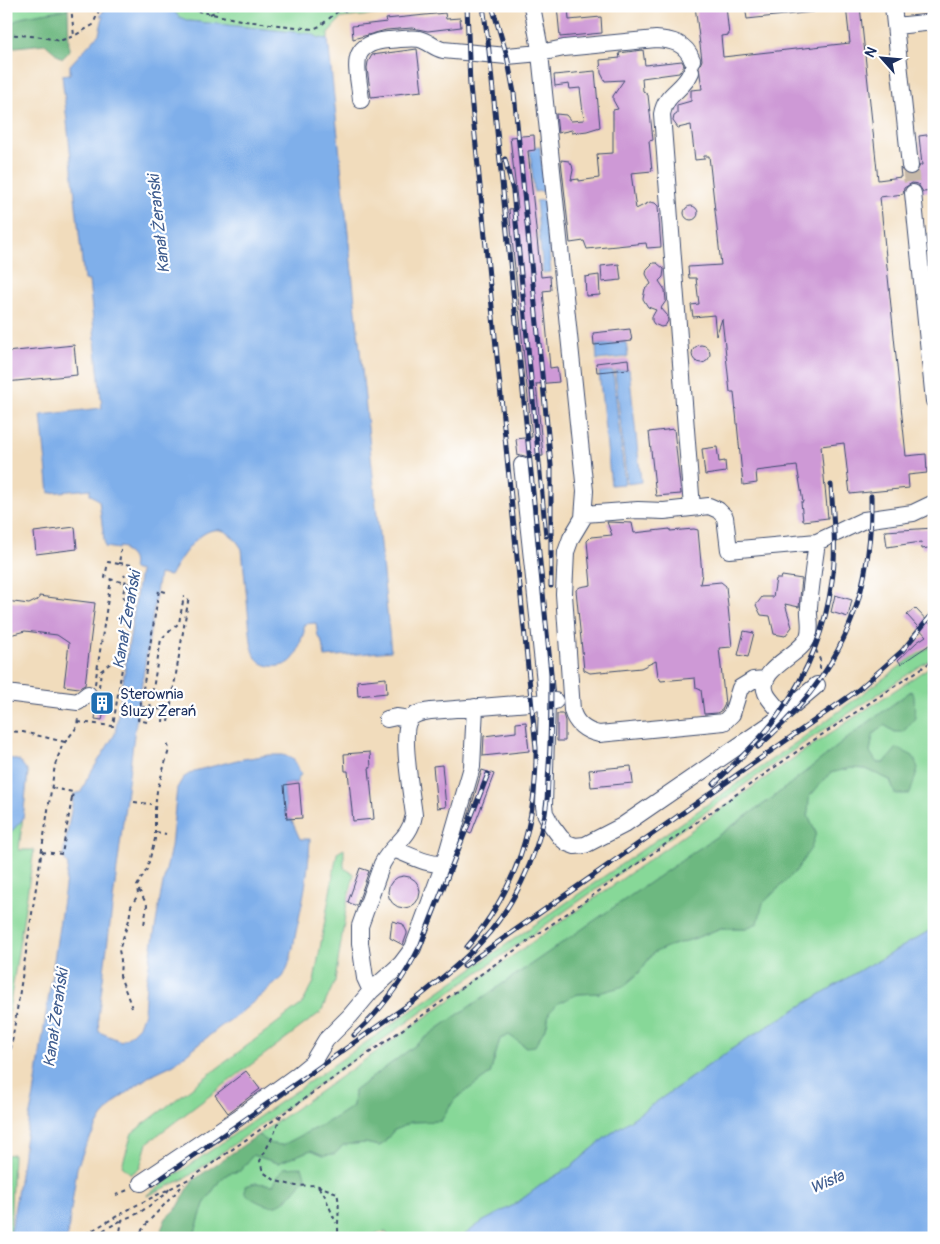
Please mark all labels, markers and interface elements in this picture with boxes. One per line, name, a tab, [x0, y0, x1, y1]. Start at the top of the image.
north arrow	[858, 32, 908, 82]
text: N	[861, 44, 881, 60]
water label: Kanał Żerański	[144, 172, 174, 274]
water label: Kanał Żerański	[109, 567, 146, 670]
place label: Sterownia Śluzy Żerań	[120, 685, 197, 721]
building icon: Sterownia Śluzy Żerań	[89, 690, 115, 716]
water label: Kanał Żerański	[39, 966, 73, 1068]
water label: Wisła	[807, 1165, 849, 1198]

